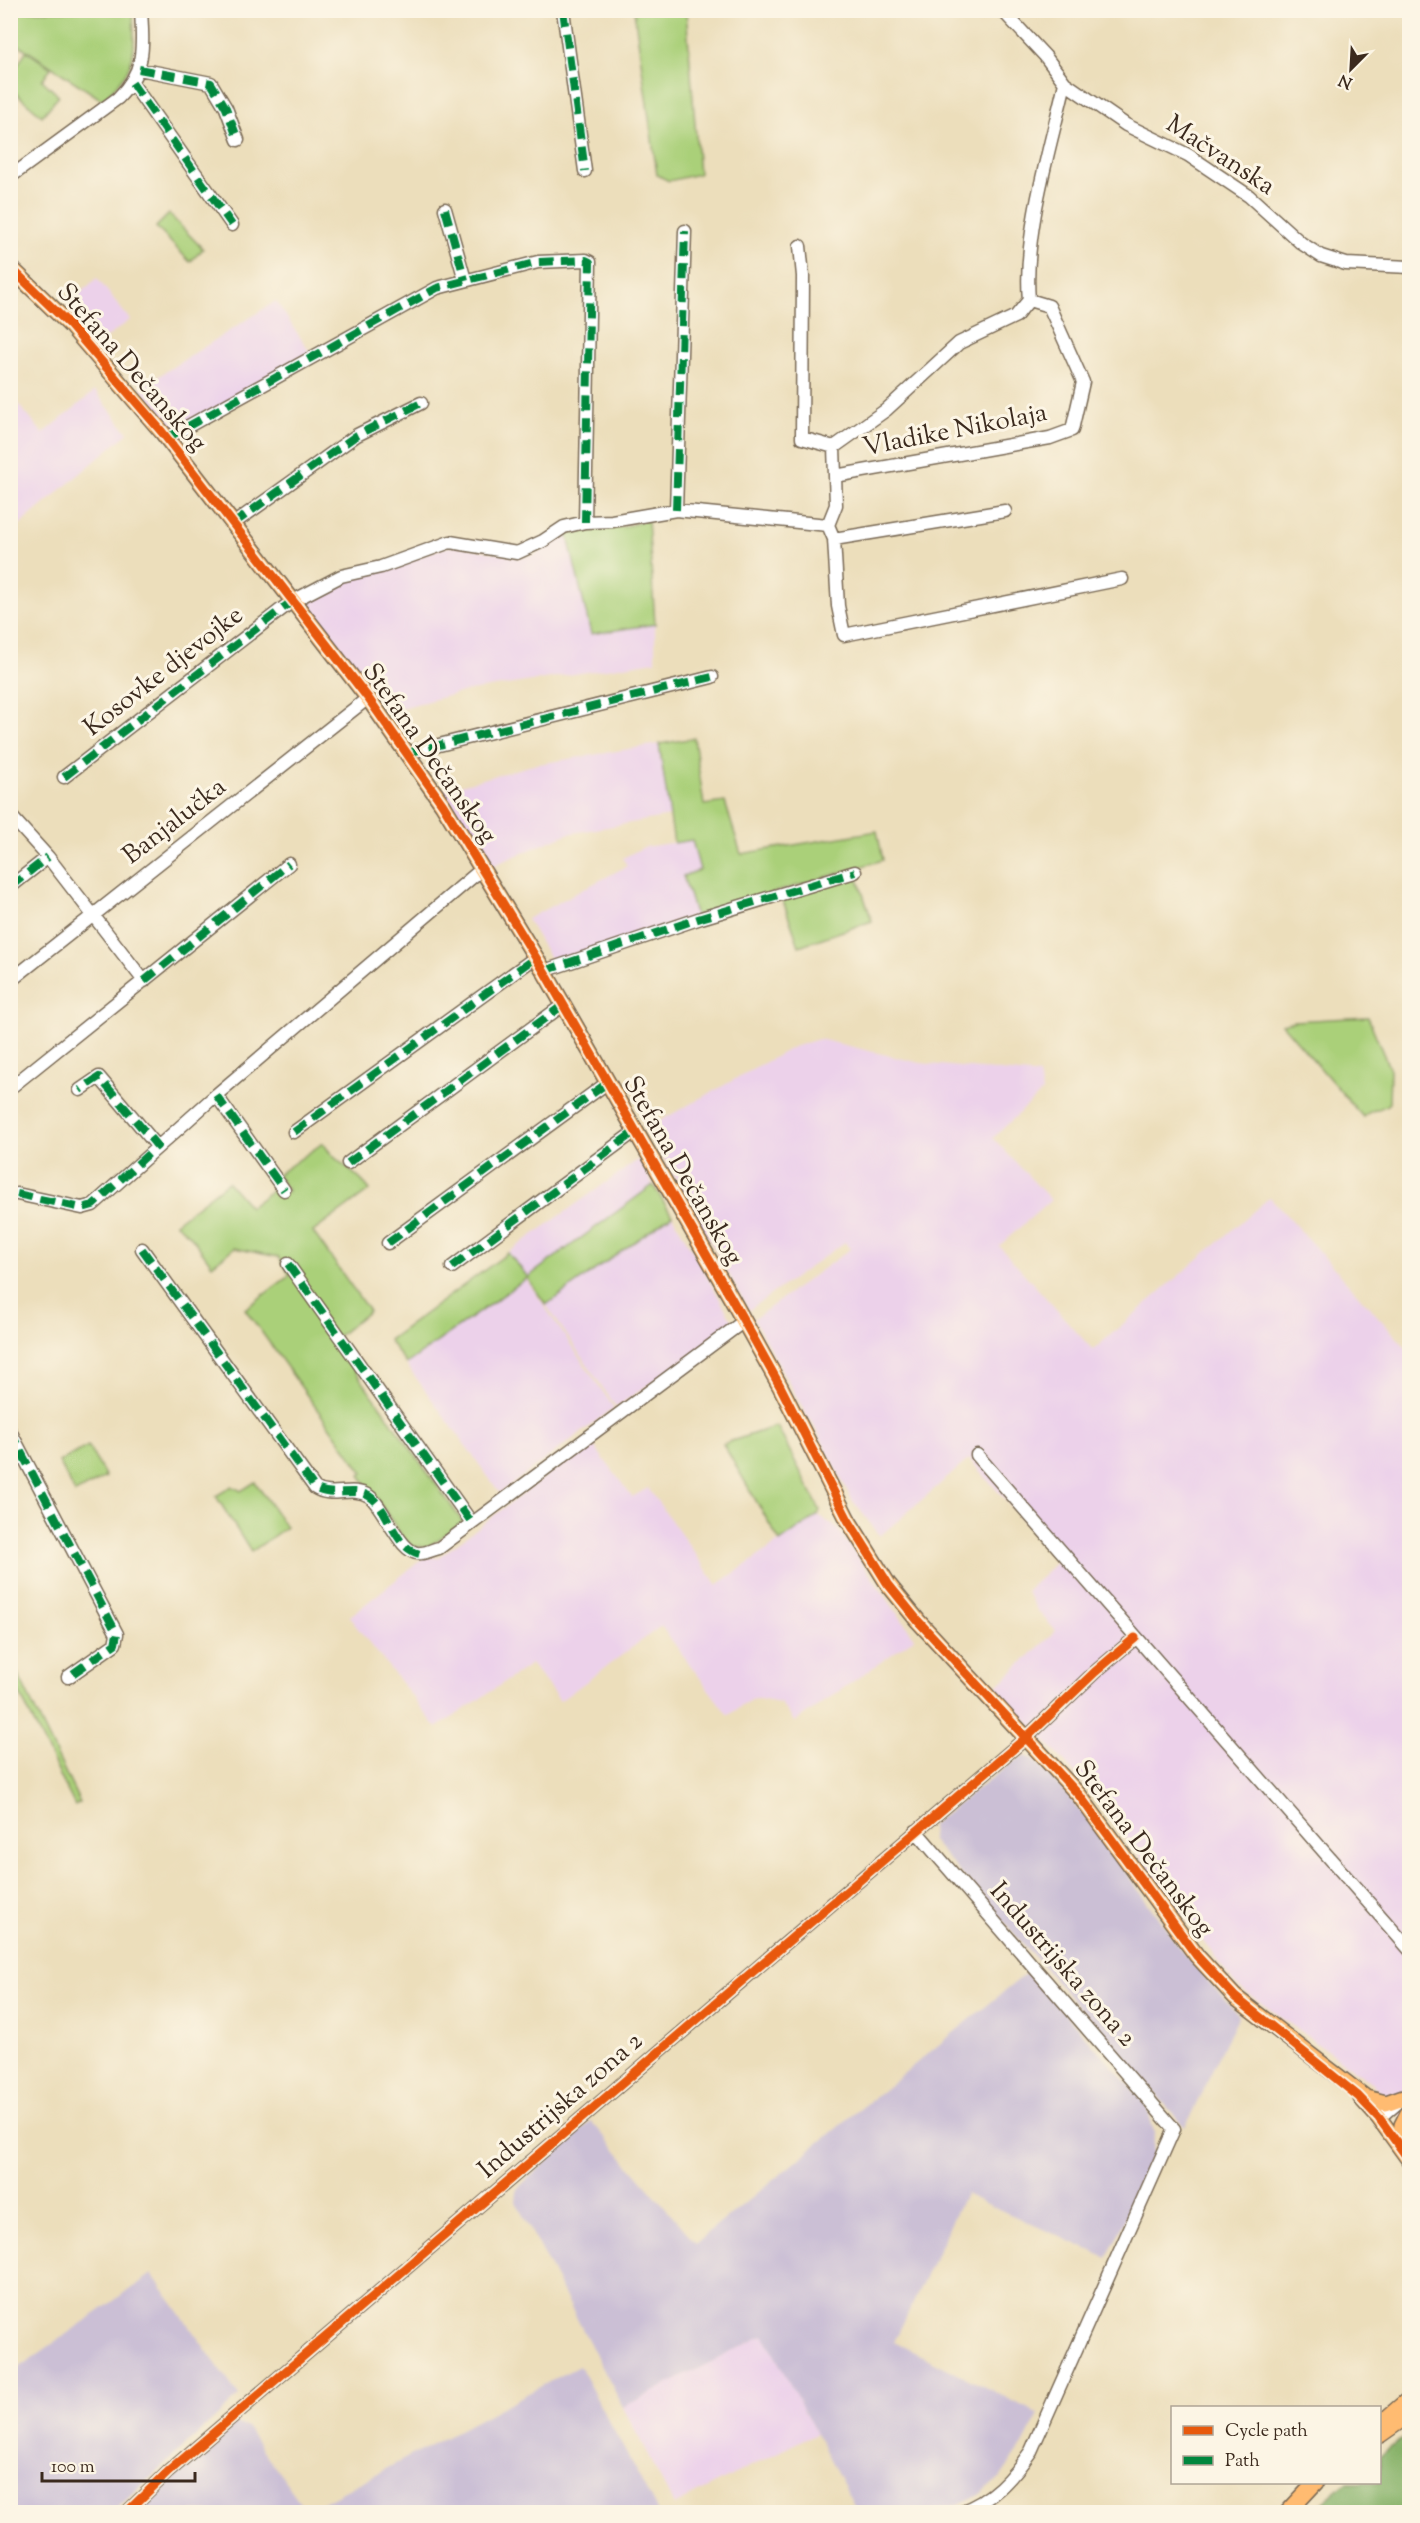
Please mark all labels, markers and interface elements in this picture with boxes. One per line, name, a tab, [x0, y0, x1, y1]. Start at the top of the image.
north arrow	[1321, 39, 1381, 99]
text: N	[1335, 67, 1356, 94]
street label: Mačvanska	[1158, 107, 1282, 205]
street label: Stefana Dečanskog	[47, 275, 215, 461]
street label: Vladike Nikolaja	[860, 395, 1050, 467]
street label: Kosovke djevojke	[76, 598, 252, 746]
street label: Stefana Dečanskog	[353, 656, 505, 852]
street label: Banjalučka	[115, 770, 235, 874]
street label: Stefana Dečanskog	[613, 1070, 751, 1272]
street label: Stefana Dečanskog	[1064, 1753, 1222, 1945]
street label: Industrijska zona 2	[980, 1875, 1144, 2055]
street label: Industrijska zona 2	[471, 2024, 651, 2188]
legend	[1171, 2406, 1381, 2484]
text: Cycle path	[1225, 2419, 1308, 2445]
scale bar	[42, 2445, 195, 2483]
text: Path	[1225, 2449, 1260, 2475]
text: 100 m	[51, 2455, 95, 2481]

